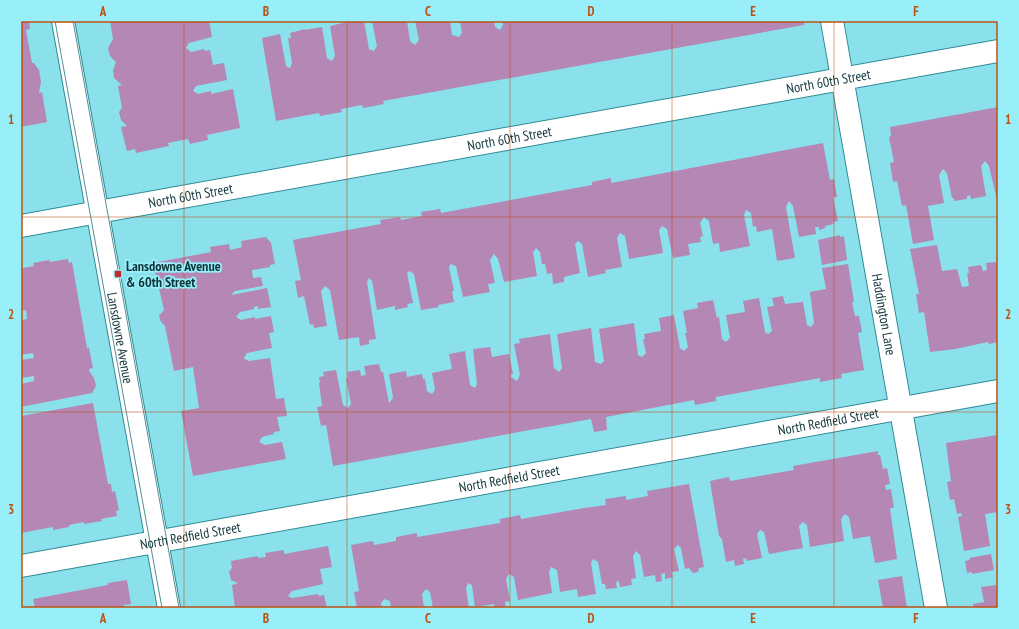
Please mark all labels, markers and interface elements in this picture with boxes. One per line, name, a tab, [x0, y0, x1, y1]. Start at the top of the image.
text: A	[99, 3, 107, 20]
text: B	[263, 3, 269, 20]
text: C	[425, 3, 431, 20]
text: D	[588, 3, 595, 20]
text: E	[750, 3, 756, 20]
text: F	[913, 3, 919, 20]
street label: North 60th Street	[785, 65, 872, 98]
text: 1	[8, 111, 14, 128]
text: 1	[1005, 111, 1011, 128]
street label: North 60th Street	[466, 122, 553, 155]
street label: North 60th Street	[147, 179, 234, 212]
place label: Lansdowne Avenue & 60th Street	[126, 257, 221, 291]
marker: Lansdowne Avenue & 60th Street	[113, 269, 123, 279]
street label: Haddington Lane	[868, 272, 900, 357]
street label: Lansdowne Avenue	[103, 291, 137, 385]
text: 2	[8, 306, 14, 323]
text: 2	[1005, 306, 1011, 323]
street label: North Redfield Street	[776, 404, 880, 439]
street label: North Redfield Street	[457, 461, 561, 496]
text: 3	[8, 501, 14, 518]
text: 3	[1005, 501, 1011, 518]
street label: North Redfield Street	[138, 518, 242, 554]
text: A	[99, 610, 107, 627]
text: B	[263, 610, 269, 627]
text: C	[425, 610, 431, 627]
text: D	[588, 610, 595, 627]
text: E	[750, 610, 756, 627]
text: F	[913, 610, 919, 627]

